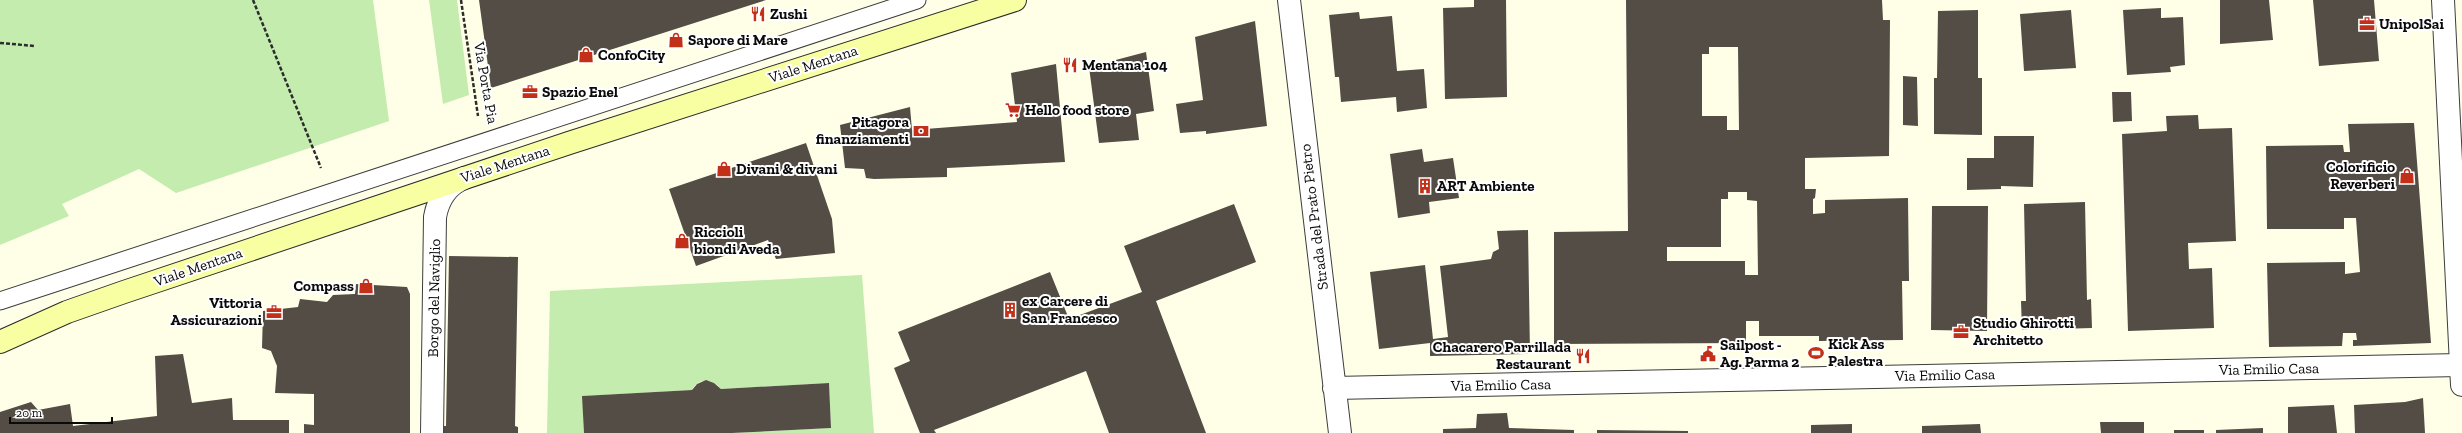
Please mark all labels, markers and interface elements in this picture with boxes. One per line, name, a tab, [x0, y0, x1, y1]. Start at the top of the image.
restaurant icon: Zushi	[749, 5, 767, 23]
place label: Zushi	[770, 5, 808, 23]
office icon: UnipolSai	[2358, 15, 2376, 33]
place label: UnipolSai	[2379, 15, 2444, 33]
shop icon: Sapore di Mare	[667, 31, 685, 49]
place label: Sapore di Mare	[688, 31, 788, 49]
street label: Via Porta Pia	[470, 40, 502, 125]
street label: Viale Mentana	[765, 41, 860, 87]
shop icon: ConfoCity	[577, 46, 595, 64]
place label: ConfoCity	[598, 46, 665, 64]
restaurant icon: Mentana 104	[1061, 56, 1079, 74]
place label: Mentana 104	[1082, 56, 1168, 74]
office icon: Spazio Enel	[521, 83, 539, 101]
place label: Spazio Enel	[542, 83, 618, 101]
supermarket icon: Hello food store	[1004, 101, 1022, 119]
place label: Hello food store	[1025, 101, 1129, 119]
place label: Pitagora finanziamenti	[816, 113, 910, 148]
bank icon: Pitagora finanziamenti	[912, 122, 930, 140]
street label: Viale Mentana	[457, 141, 552, 187]
street label: Strada del Prato Pietro	[1296, 143, 1332, 291]
place label: Colorificio Reverberi	[2326, 158, 2396, 193]
shop icon: Divani & divani	[715, 160, 733, 178]
place label: Divani & divani	[736, 160, 838, 178]
shop icon: Colorificio Reverberi	[2398, 167, 2416, 185]
building icon: ART Ambiente	[1416, 177, 1434, 195]
place label: ART Ambiente	[1437, 177, 1534, 195]
place label: Riccioli biondi Aveda	[693, 223, 780, 258]
shop icon: Riccioli biondi Aveda	[673, 232, 691, 250]
street label: Borgo del Naviglio	[424, 238, 444, 357]
street label: Viale Mentana	[150, 243, 245, 291]
place label: Compass	[293, 277, 354, 295]
shop icon: Compass	[357, 277, 375, 295]
place label: ex Carcere di San Francesco	[1022, 292, 1118, 327]
place label: Vittoria Assicurazioni	[171, 294, 263, 329]
building icon: ex Carcere di San Francesco	[1001, 301, 1019, 319]
office icon: Vittoria Assicurazioni	[265, 303, 283, 321]
place label: Studio Ghirotti Architetto	[1973, 314, 2075, 349]
office icon: Studio Ghirotti Architetto	[1952, 323, 1970, 341]
place label: Kick Ass Palestra	[1828, 335, 1885, 370]
place label: Sailpost - Ag. Parma 2	[1720, 336, 1799, 371]
place label: Chacarero Parrillada Restaurant	[1433, 338, 1572, 373]
sports icon: Kick Ass Palestra	[1807, 344, 1825, 362]
public building icon: Sailpost - Ag. Parma 2	[1699, 345, 1717, 363]
restaurant icon: Chacarero Parrillada Restaurant	[1574, 347, 1592, 365]
street label: Via Emilio Casa	[2218, 359, 2319, 379]
street label: Via Emilio Casa	[1894, 365, 1995, 385]
street label: Via Emilio Casa	[1450, 375, 1551, 395]
scale bar	[10, 399, 112, 425]
text: 20 m	[16, 406, 43, 420]

